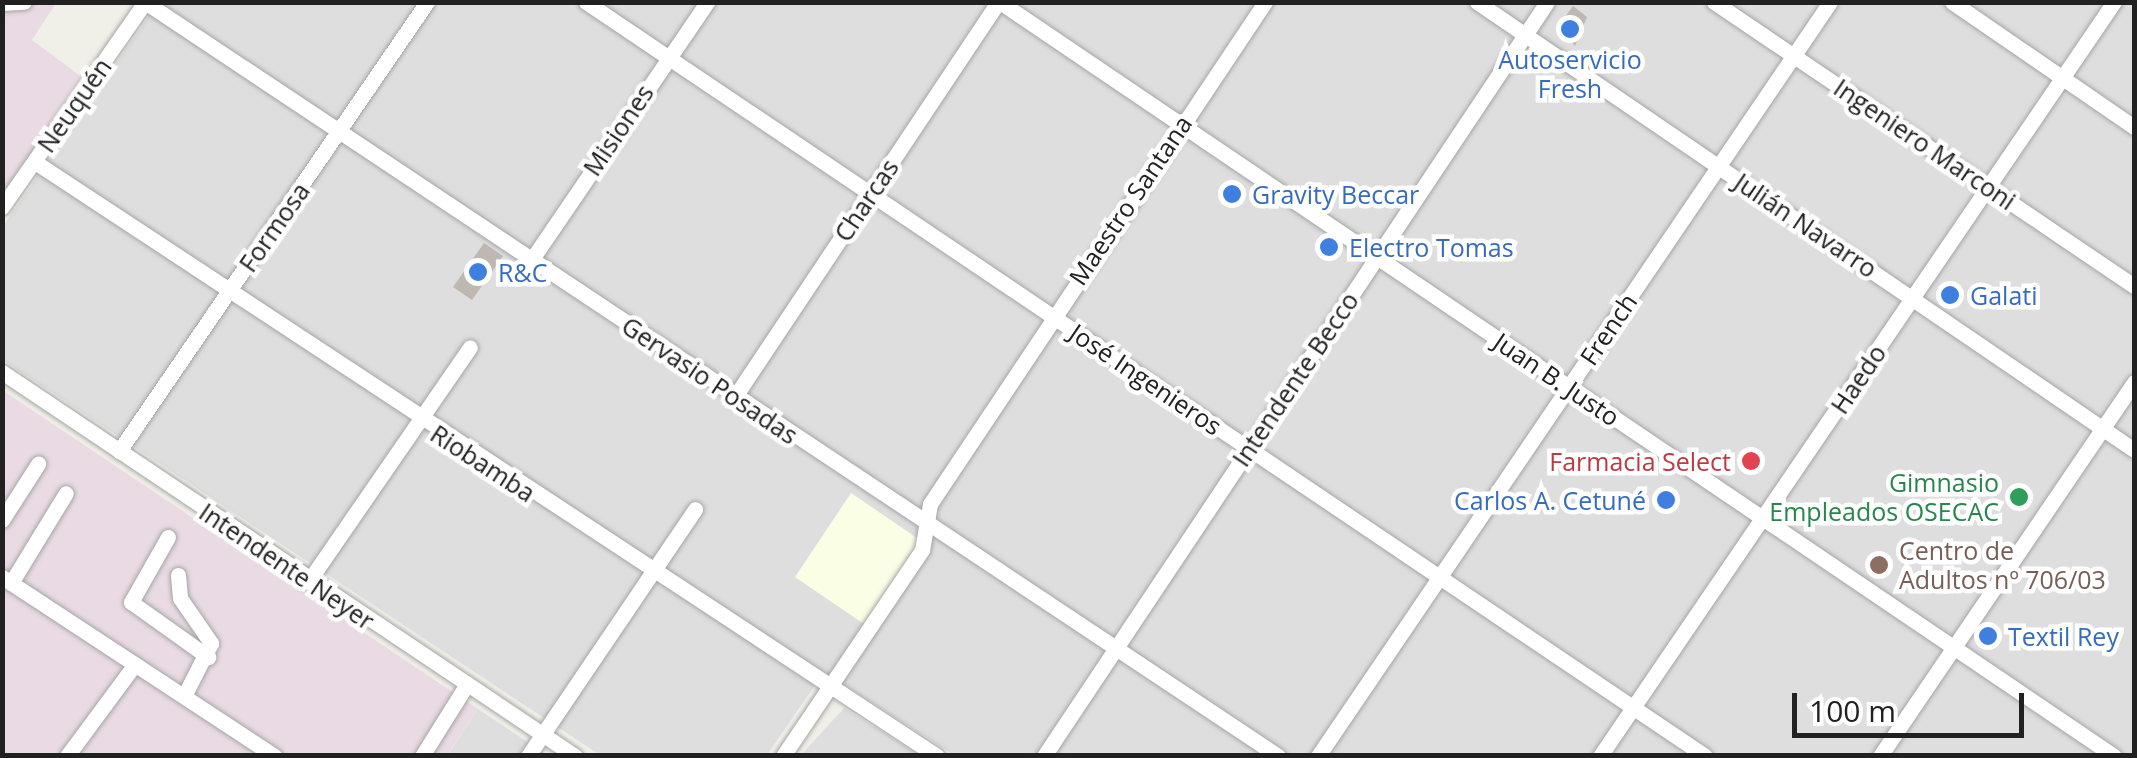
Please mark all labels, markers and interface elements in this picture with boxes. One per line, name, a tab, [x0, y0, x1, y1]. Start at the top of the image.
marker: Autoservicio Fresh	[1559, 18, 1581, 40]
place label: Autoservicio Fresh	[1498, 45, 1642, 104]
street label: Neuquén	[31, 52, 117, 158]
street label: Ingeniero Marconi	[1828, 72, 2022, 216]
street label: Misiones	[577, 79, 659, 181]
street label: Maestro Santana	[1062, 110, 1198, 290]
street label: Charcas	[828, 153, 904, 247]
street label: Julián Navarro	[1729, 166, 1883, 284]
street label: Formosa	[232, 177, 316, 277]
place label: Gravity Beccar	[1252, 179, 1419, 209]
marker: Gravity Beccar	[1221, 183, 1243, 205]
place label: Electro Tomas	[1349, 232, 1514, 262]
marker: Electro Tomas	[1318, 236, 1340, 258]
place label: R&C	[498, 257, 547, 287]
marker: R&C	[467, 261, 489, 283]
place label: Galati	[1970, 280, 2037, 310]
marker: Galati	[1939, 284, 1961, 306]
street label: Intendente Becco	[1226, 286, 1364, 472]
street label: French	[1573, 288, 1643, 370]
street label: Gervasio Posadas	[616, 310, 804, 450]
street label: José Ingenieros	[1064, 317, 1228, 441]
street label: Juan B. Justo	[1489, 326, 1625, 432]
street label: Haedo	[1824, 339, 1892, 419]
street label: Riobamba	[425, 418, 541, 508]
place label: Farmacia Select	[1549, 446, 1731, 476]
marker: Farmacia Select	[1740, 450, 1762, 472]
place label: Gimnasio Empleados OSECAC	[1769, 468, 1999, 527]
place label: Carlos A. Cetuné	[1454, 485, 1646, 515]
marker: Gimnasio Empleados OSECAC	[2008, 486, 2030, 508]
marker: Carlos A. Cetuné	[1655, 489, 1677, 511]
street label: Intendente Neyer	[194, 496, 380, 636]
place label: Centro de Adultos nº 706/03	[1899, 536, 2106, 595]
marker: Centro de Adultos nº 706/03	[1868, 554, 1890, 576]
place label: Textil Rey	[2008, 621, 2119, 651]
marker: Textil Rey	[1977, 625, 1999, 647]
scale bar	[1797, 673, 2030, 735]
text: 100 m	[1809, 690, 1896, 731]

